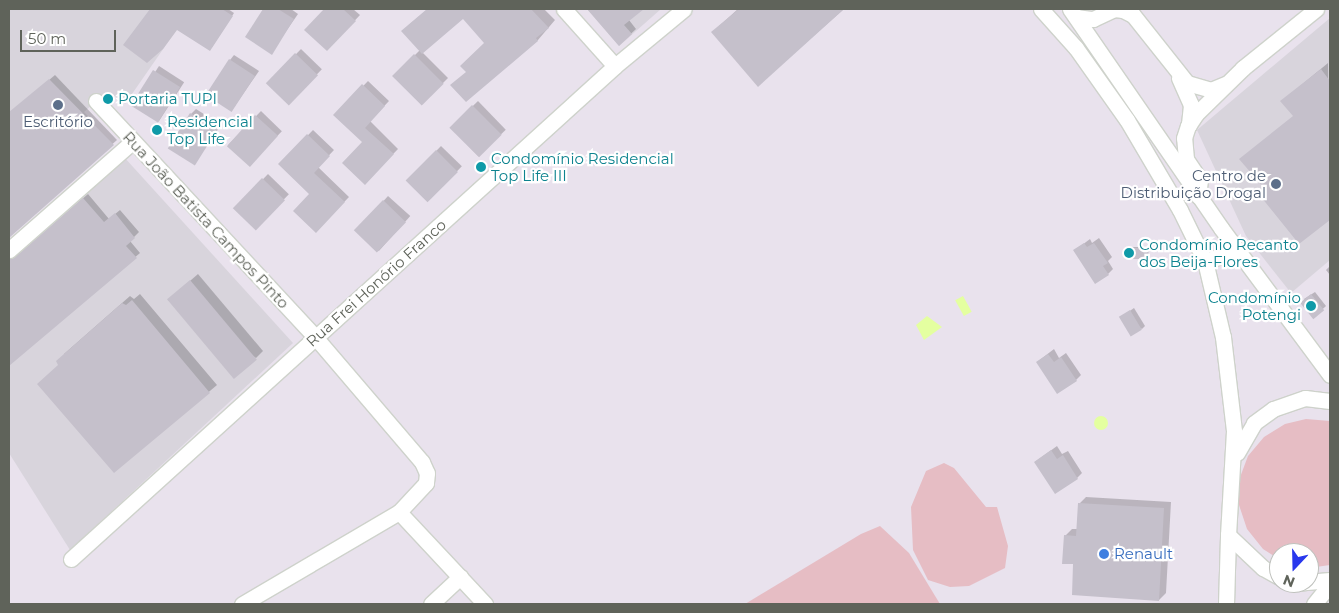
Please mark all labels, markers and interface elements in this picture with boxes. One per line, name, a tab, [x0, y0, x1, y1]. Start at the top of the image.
scale bar	[22, 20, 119, 52]
text: 50 m	[28, 29, 66, 48]
place label: Portaria TUPI	[118, 90, 217, 108]
marker: Portaria TUPI	[102, 93, 114, 105]
marker: Escritório	[52, 99, 64, 111]
place label: Residencial Top Life	[167, 112, 253, 147]
place label: Escritório	[23, 113, 93, 131]
marker: Residencial Top Life	[151, 124, 163, 136]
street label: Rua João Batista Campos Pinto	[119, 128, 293, 312]
place label: Condomínio Residencial Top Life III	[491, 149, 674, 184]
marker: Condomínio Residencial Top Life III	[475, 161, 487, 173]
place label: Centro de Distribuição Drogal	[1121, 166, 1266, 201]
marker: Centro de Distribuição Drogal	[1270, 178, 1282, 190]
street label: Rua Frei Honório Franco	[302, 215, 450, 351]
place label: Condomínio Recanto dos Beija-Flores	[1139, 235, 1298, 270]
marker: Condomínio Recanto dos Beija-Flores	[1123, 247, 1135, 259]
place label: Condomínio Potengi	[1208, 288, 1301, 323]
marker: Condomínio Potengi	[1305, 300, 1317, 312]
north arrow	[1269, 543, 1319, 593]
place label: Renault	[1114, 545, 1173, 563]
marker: Renault	[1098, 548, 1110, 560]
text: N	[1280, 571, 1297, 591]

